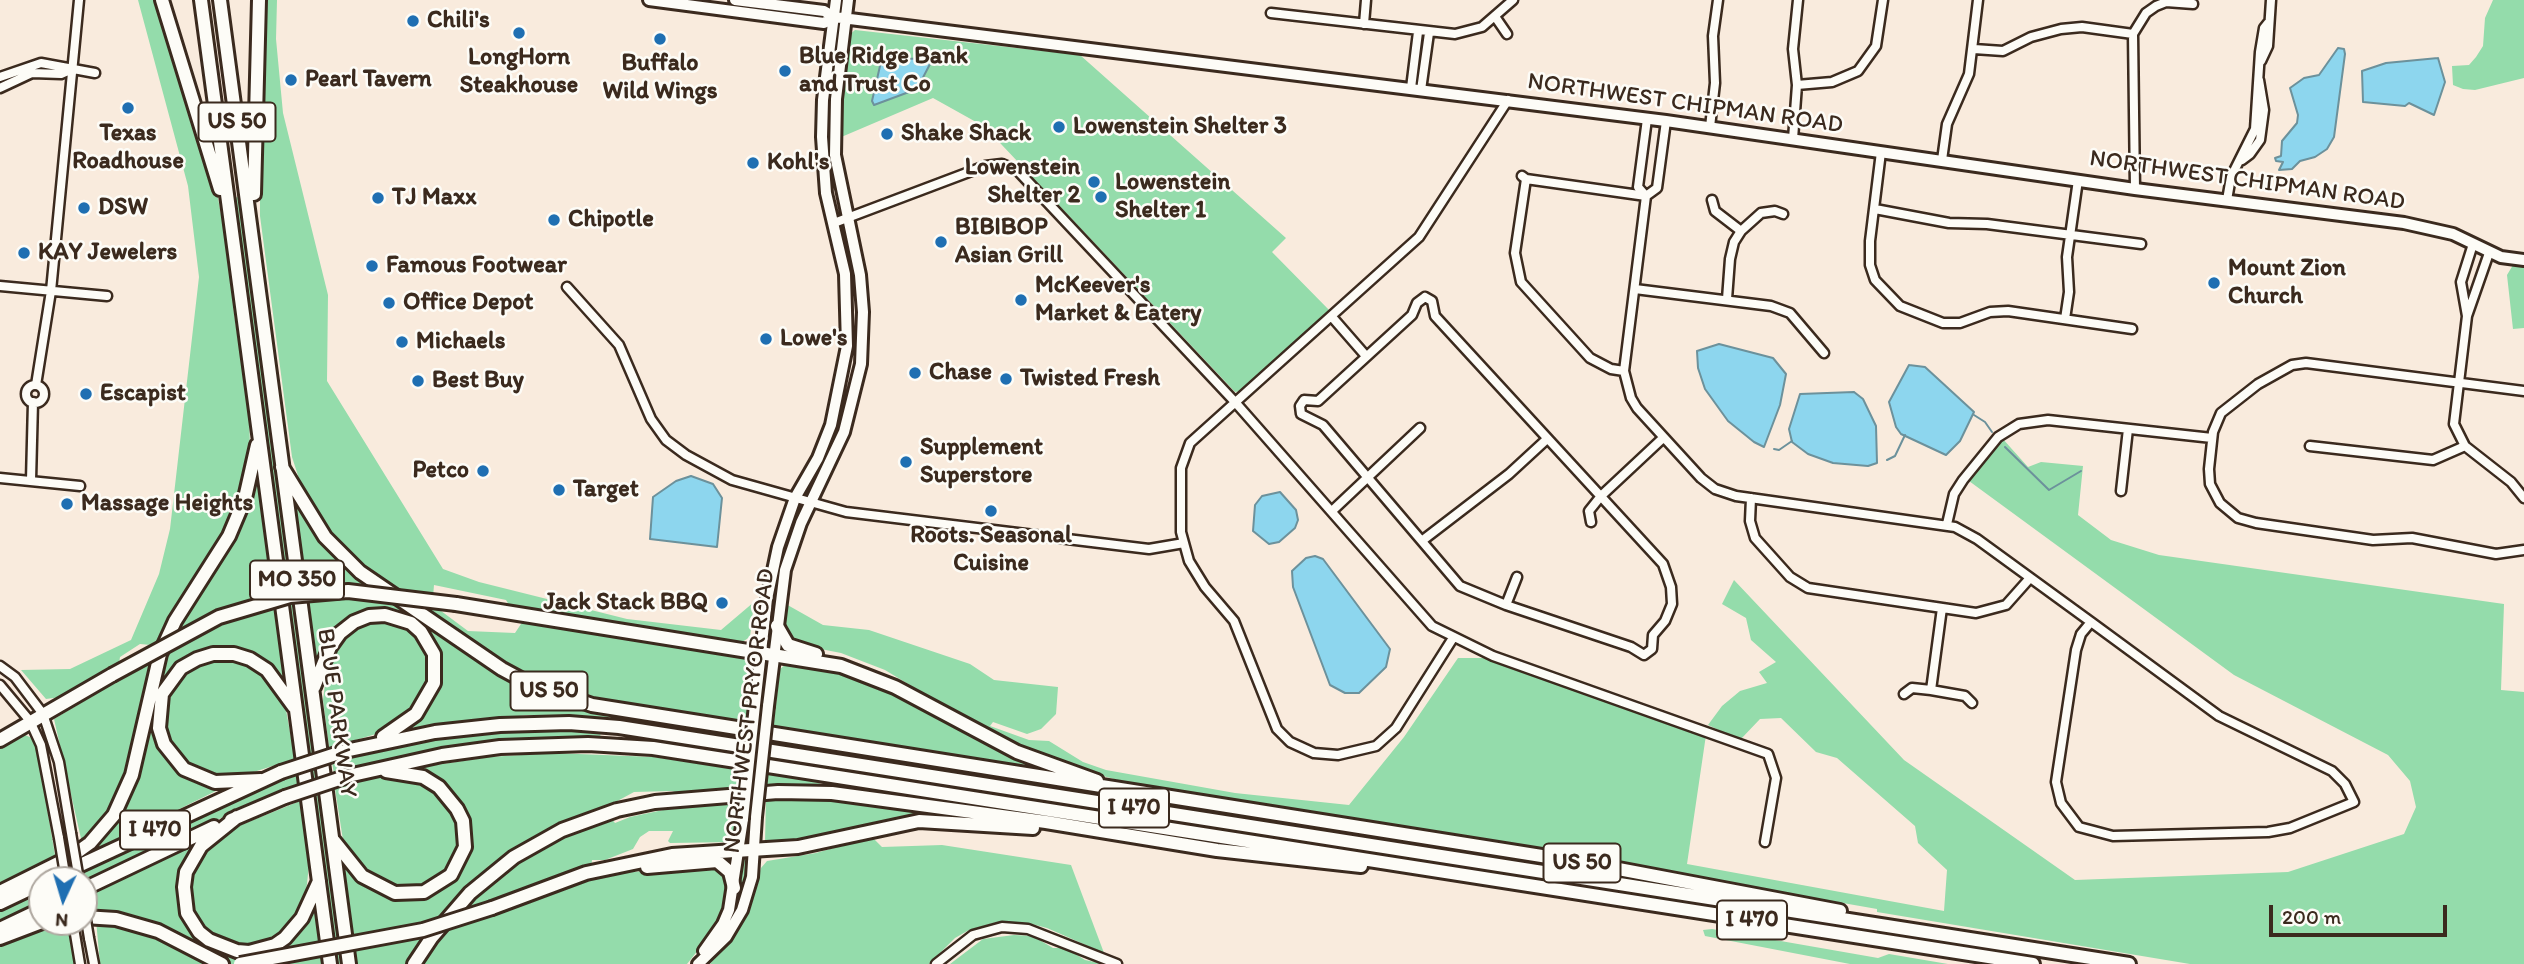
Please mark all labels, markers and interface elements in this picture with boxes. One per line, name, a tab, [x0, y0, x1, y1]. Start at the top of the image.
place label: Chili's	[427, 7, 490, 35]
marker: Chili's	[405, 13, 421, 29]
marker: LongHorn Steakhouse	[511, 25, 527, 41]
marker: Buffalo Wild Wings	[652, 31, 668, 47]
place label: Blue Ridge Bank and Trust Co	[799, 43, 968, 99]
place label: LongHorn Steakhouse	[460, 44, 578, 100]
place label: Buffalo Wild Wings	[603, 50, 717, 106]
marker: Blue Ridge Bank and Trust Co	[777, 63, 793, 79]
place label: Pearl Tavern	[305, 66, 432, 94]
street label: NORTHWEST CHIPMAN ROAD	[1525, 68, 1845, 140]
marker: Pearl Tavern	[283, 72, 299, 88]
marker: Texas Roadhouse	[120, 100, 136, 116]
road number: US 50	[198, 102, 276, 141]
place label: Lowenstein Shelter 3	[1073, 113, 1287, 141]
marker: Lowenstein Shelter 3	[1051, 119, 1067, 135]
place label: Texas Roadhouse	[72, 120, 184, 176]
place label: Shake Shack	[901, 120, 1031, 148]
marker: Shake Shack	[879, 126, 895, 142]
street label: NORTHWEST CHIPMAN ROAD	[2087, 145, 2407, 217]
place label: Kohl's	[767, 149, 829, 177]
place label: Lowenstein Shelter 2	[965, 154, 1080, 210]
marker: Kohl's	[745, 155, 761, 171]
place label: Lowenstein Shelter 1	[1115, 169, 1230, 225]
marker: Lowenstein Shelter 2	[1086, 174, 1102, 190]
place label: TJ Maxx	[392, 184, 477, 212]
marker: Lowenstein Shelter 1	[1093, 189, 1109, 205]
marker: TJ Maxx	[370, 190, 386, 206]
place label: DSW	[98, 194, 148, 222]
marker: DSW	[76, 200, 92, 216]
place label: Chipotle	[568, 206, 654, 234]
marker: Chipotle	[546, 212, 562, 228]
place label: BIBIBOP Asian Grill	[955, 214, 1063, 270]
marker: BIBIBOP Asian Grill	[933, 234, 949, 250]
place label: KAY Jewelers	[38, 239, 177, 267]
marker: KAY Jewelers	[16, 245, 32, 261]
place label: Famous Footwear	[386, 252, 567, 280]
place label: Mount Zion Church	[2228, 255, 2346, 311]
marker: Famous Footwear	[364, 258, 380, 274]
place label: McKeever's Market & Eatery	[1035, 272, 1201, 328]
marker: Mount Zion Church	[2206, 275, 2222, 291]
place label: Office Depot	[403, 289, 533, 317]
marker: McKeever's Market & Eatery	[1013, 292, 1029, 308]
marker: Office Depot	[381, 295, 397, 311]
place label: Lowe's	[780, 325, 847, 353]
place label: Michaels	[416, 328, 505, 356]
marker: Lowe's	[758, 331, 774, 347]
marker: Michaels	[394, 334, 410, 350]
place label: Chase	[929, 359, 992, 387]
marker: Chase	[907, 365, 923, 381]
place label: Twisted Fresh	[1020, 365, 1160, 393]
place label: Best Buy	[432, 367, 524, 395]
marker: Twisted Fresh	[998, 371, 1014, 387]
marker: Best Buy	[410, 373, 426, 389]
place label: Escapist	[100, 380, 186, 408]
marker: Escapist	[78, 386, 94, 402]
place label: Supplement Superstore	[920, 434, 1043, 490]
marker: Supplement Superstore	[898, 454, 914, 470]
place label: Petco	[412, 457, 469, 485]
marker: Petco	[475, 463, 491, 479]
place label: Target	[573, 476, 639, 504]
marker: Target	[551, 482, 567, 498]
place label: Massage Heights	[81, 490, 253, 518]
marker: Massage Heights	[59, 496, 75, 512]
marker: Roots. Seasonal Cuisine	[983, 503, 999, 519]
place label: Roots. Seasonal Cuisine	[910, 522, 1072, 578]
road number: MO 350	[250, 560, 344, 600]
street label: NORTHWEST PRYOR ROAD	[718, 567, 782, 855]
place label: Jack Stack BBQ	[544, 589, 708, 617]
marker: Jack Stack BBQ	[714, 595, 730, 611]
street label: BLUE PARKWAY	[310, 627, 362, 799]
road number: US 50	[510, 671, 588, 710]
road number: I 470	[1099, 788, 1169, 828]
road number: I 470	[120, 810, 190, 850]
road number: US 50	[1544, 844, 1620, 883]
north arrow	[28, 866, 98, 936]
scale bar	[2272, 890, 2450, 934]
road number: I 470	[1717, 900, 1787, 939]
text: 200 m	[2282, 904, 2341, 929]
text: N	[54, 909, 69, 932]

